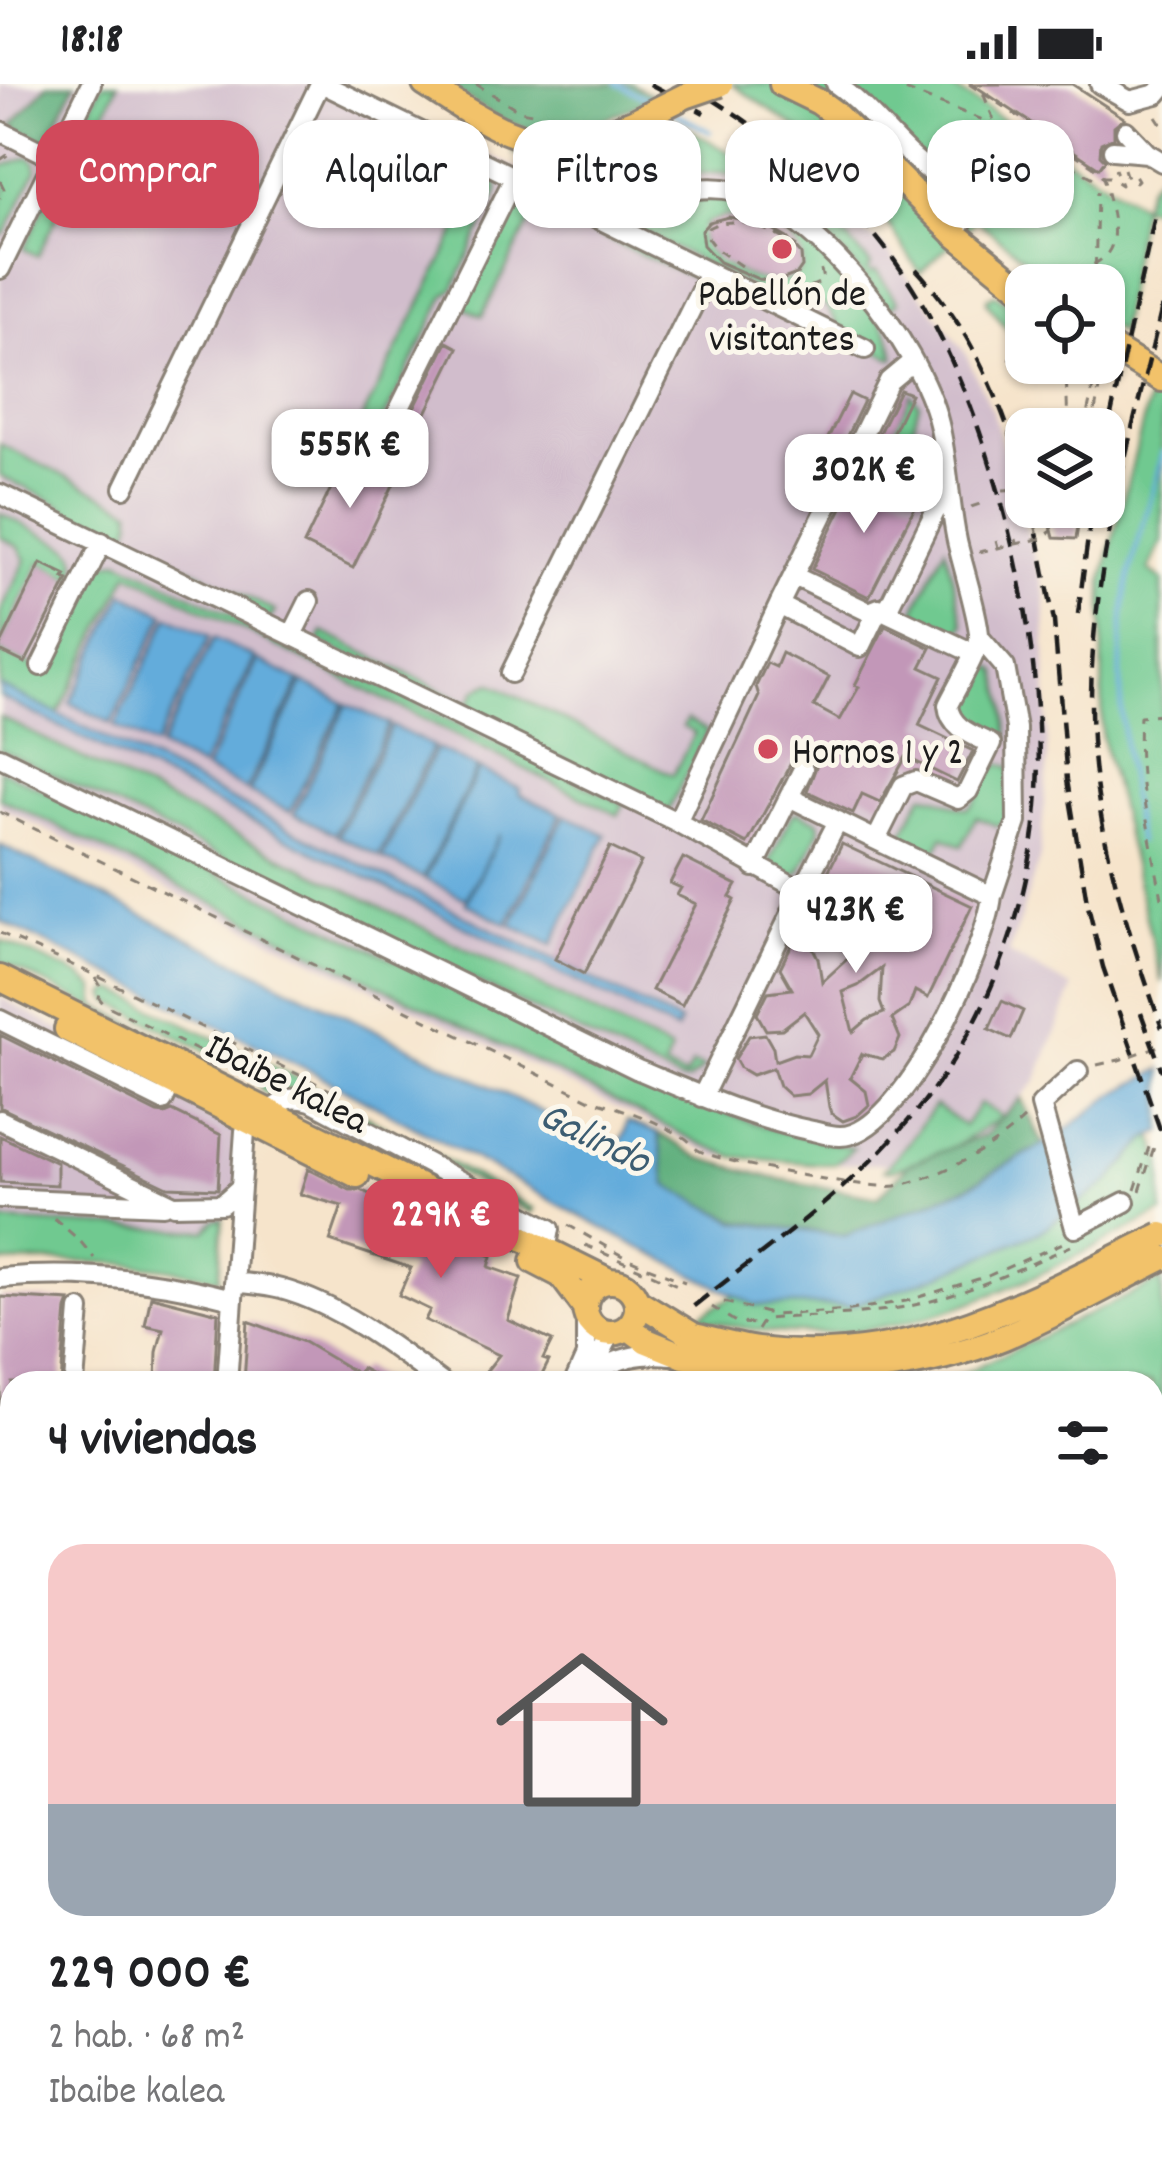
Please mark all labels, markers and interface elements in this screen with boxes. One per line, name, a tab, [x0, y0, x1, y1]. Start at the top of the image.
text: 18:18	[60, 10, 123, 74]
chip: Comprar	[36, 120, 259, 228]
chip: Alquilar	[283, 120, 489, 228]
chip: Filtros	[513, 120, 701, 228]
chip: Nuevo	[725, 120, 903, 228]
chip: Piso	[927, 120, 1074, 228]
marker: Pabellón de visitantes	[769, 236, 795, 262]
map controls	[1005, 264, 1125, 528]
button: locate	[1005, 264, 1125, 384]
place label: Pabellón de visitantes	[698, 270, 866, 370]
button: layers	[1005, 408, 1125, 528]
pin: 555K €	[252, 409, 448, 511]
text: 555K €	[299, 420, 401, 475]
pin: 302K €	[766, 434, 962, 536]
text: 302K €	[812, 445, 916, 500]
place label: Hornos 1 y 2	[792, 728, 964, 783]
marker: Hornos 1 y 2	[755, 736, 781, 762]
pin: 423K €	[758, 874, 954, 976]
text: 423K €	[806, 885, 906, 940]
street label: Ibaibe kalea	[194, 1022, 377, 1152]
water label: Galindo	[527, 1089, 660, 1195]
pin: 229K €	[343, 1179, 539, 1281]
text: 229K €	[391, 1190, 491, 1245]
text: 4 viviendas	[48, 1407, 257, 1479]
icon: filters	[1050, 1410, 1116, 1476]
icon: home	[474, 1622, 690, 1838]
text: 229 000 €	[48, 1940, 251, 2012]
text: 2 hab. · 68 m²	[48, 2012, 245, 2067]
text: Ibaibe kalea	[48, 2067, 224, 2122]

